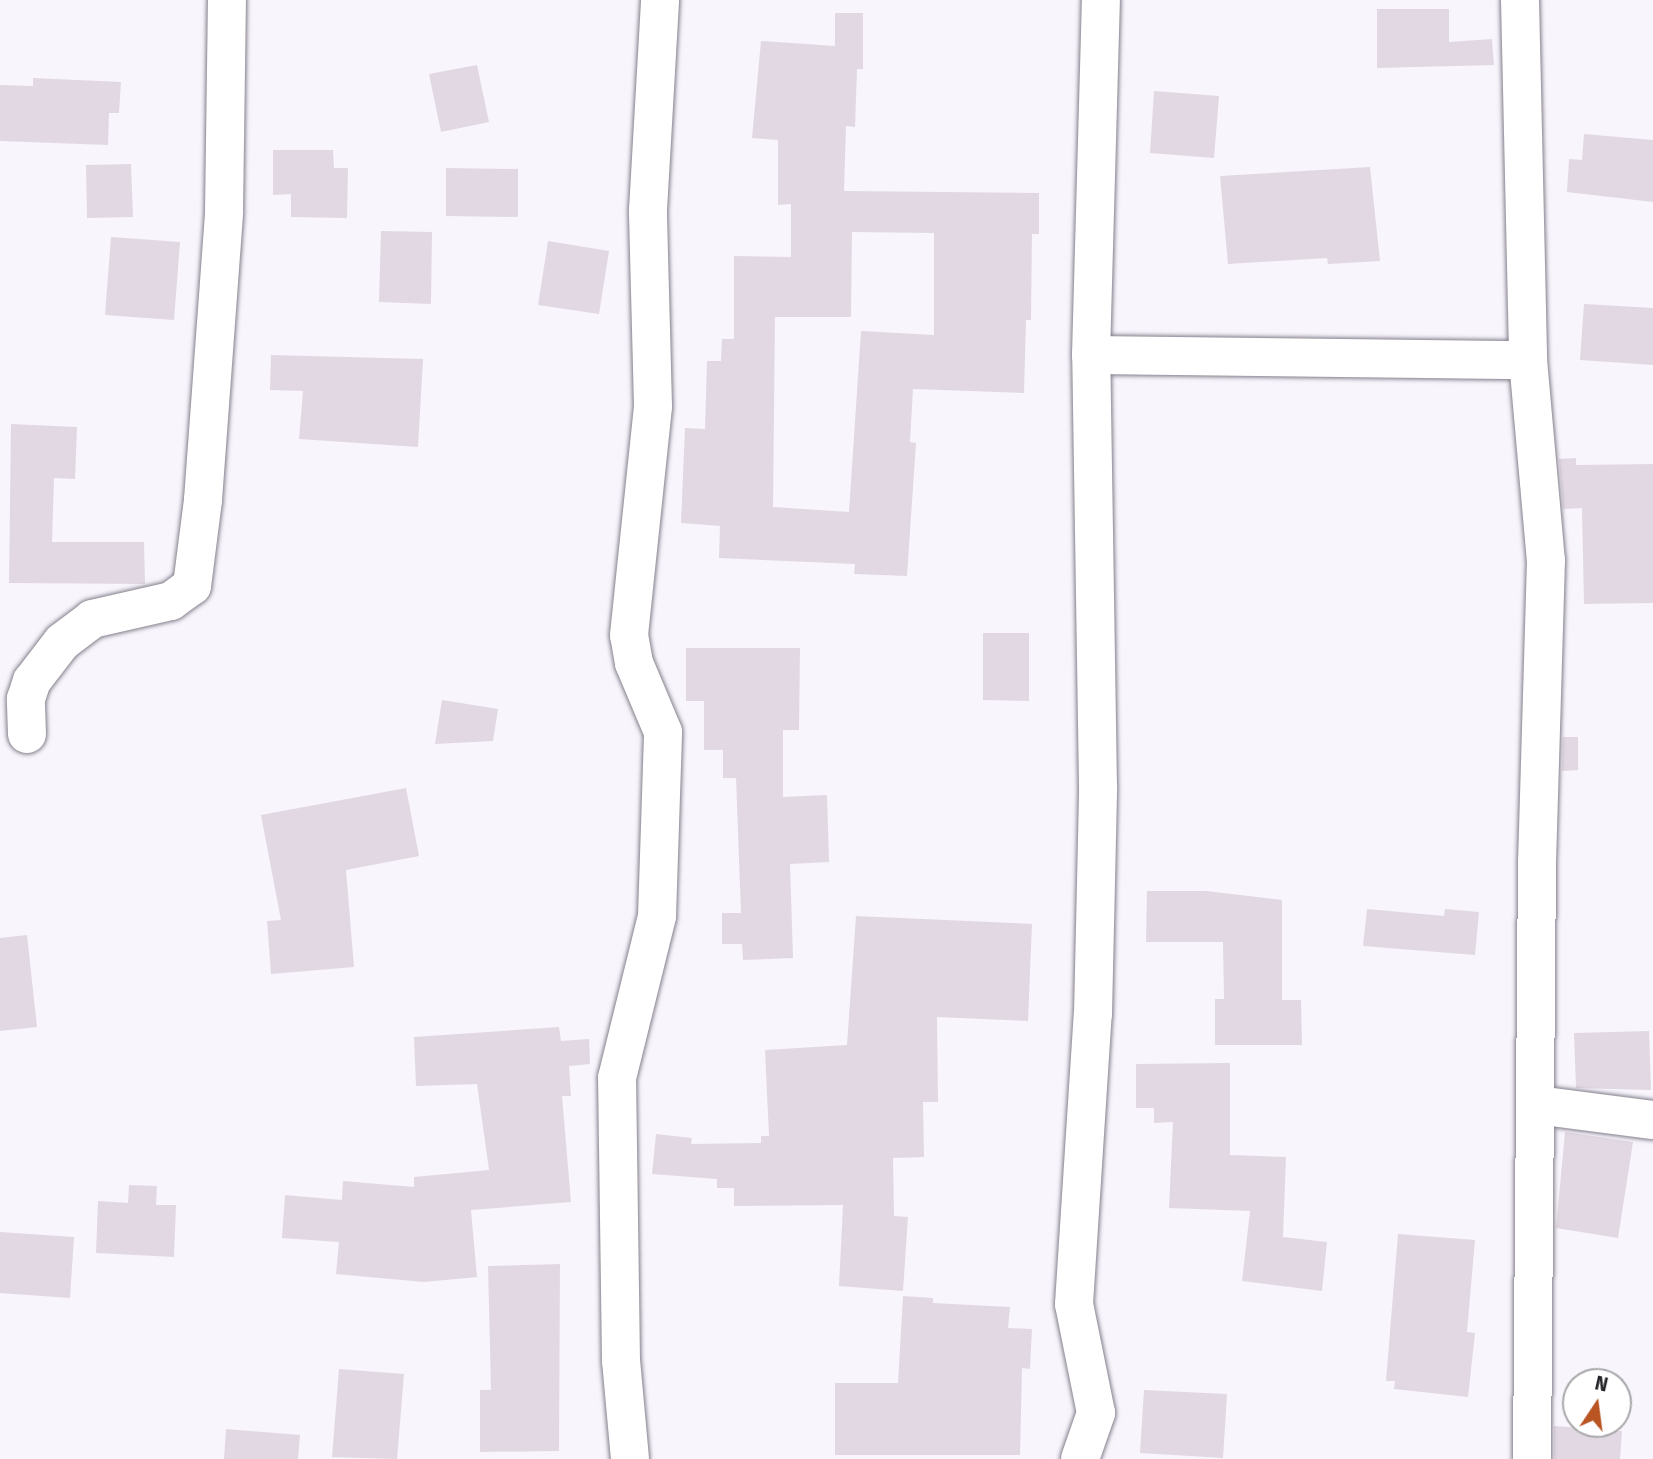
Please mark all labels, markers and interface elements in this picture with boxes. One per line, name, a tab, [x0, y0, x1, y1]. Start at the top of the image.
north arrow	[1562, 1368, 1632, 1438]
text: N	[1593, 1371, 1610, 1397]

